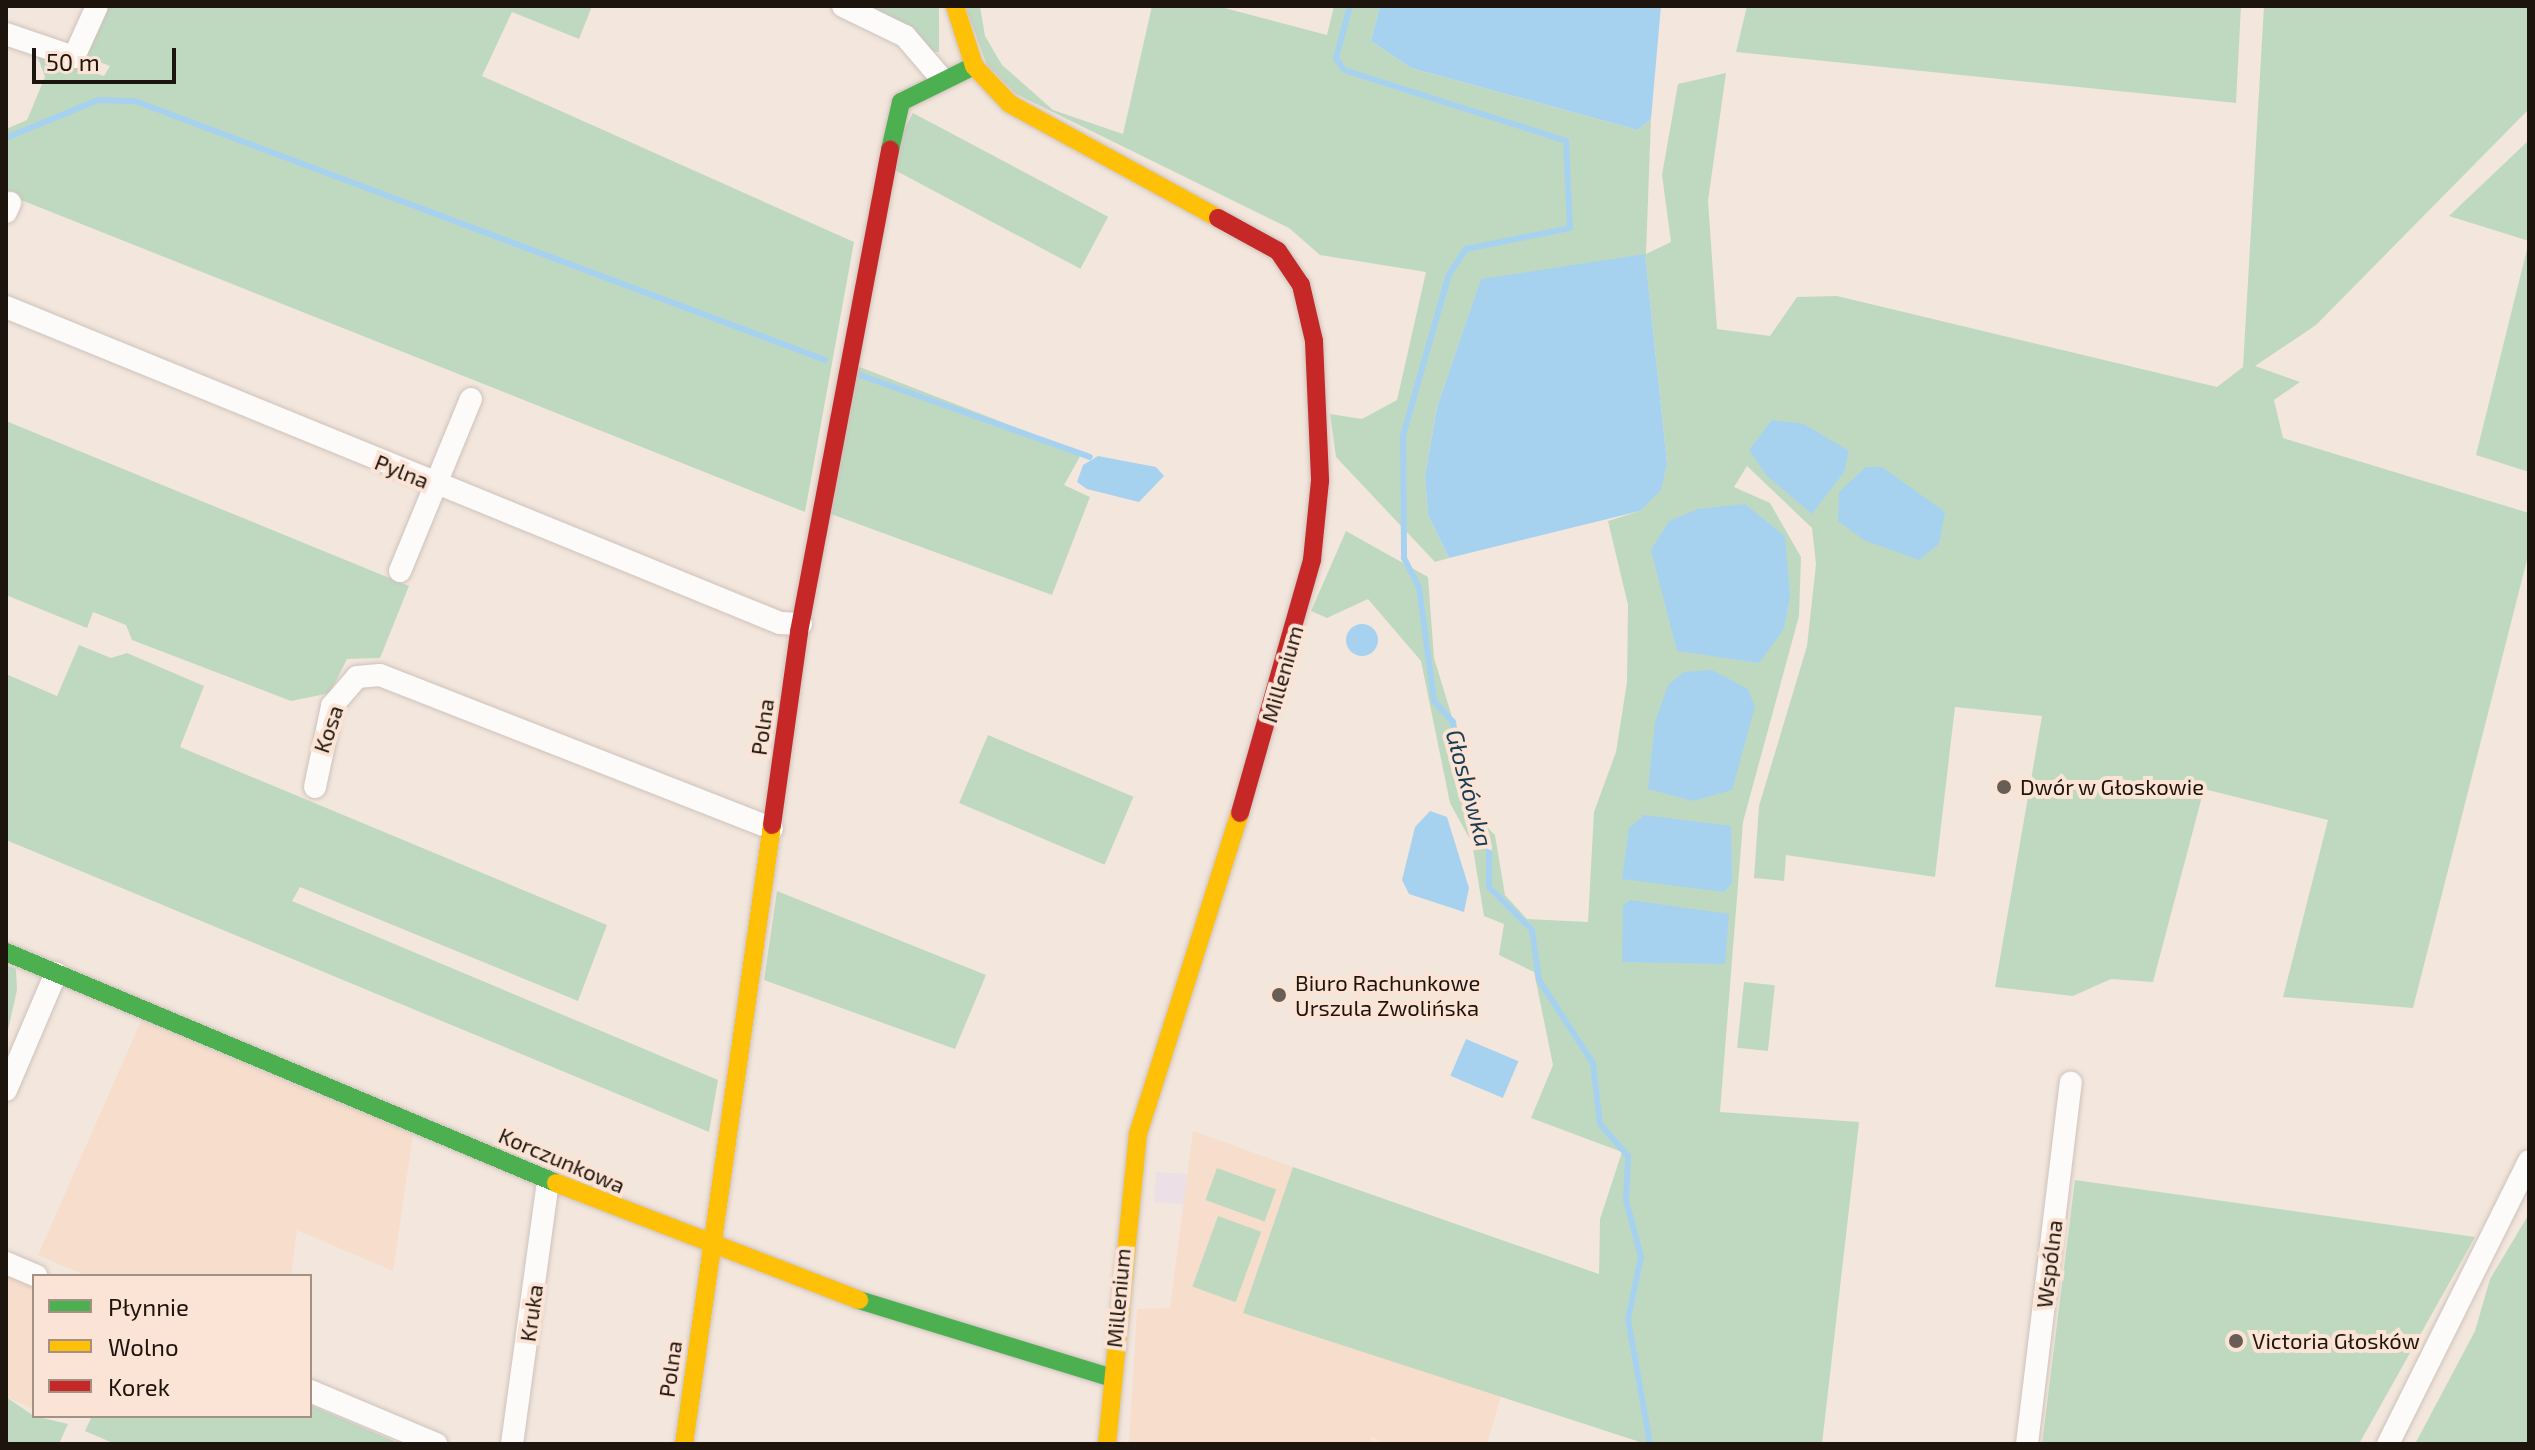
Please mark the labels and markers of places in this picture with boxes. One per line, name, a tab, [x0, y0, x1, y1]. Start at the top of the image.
place label: Dwór w Głoskowie	[2020, 774, 2205, 800]
marker: Dwór w Głoskowie	[1995, 778, 2013, 796]
place label: Biuro Rachunkowe Urszula Zwolińska	[1295, 969, 1480, 1020]
marker: Biuro Rachunkowe Urszula Zwolińska	[1270, 986, 1288, 1004]
place label: Victoria Głosków	[2252, 1328, 2420, 1354]
marker: Victoria Głosków	[2227, 1332, 2245, 1350]

